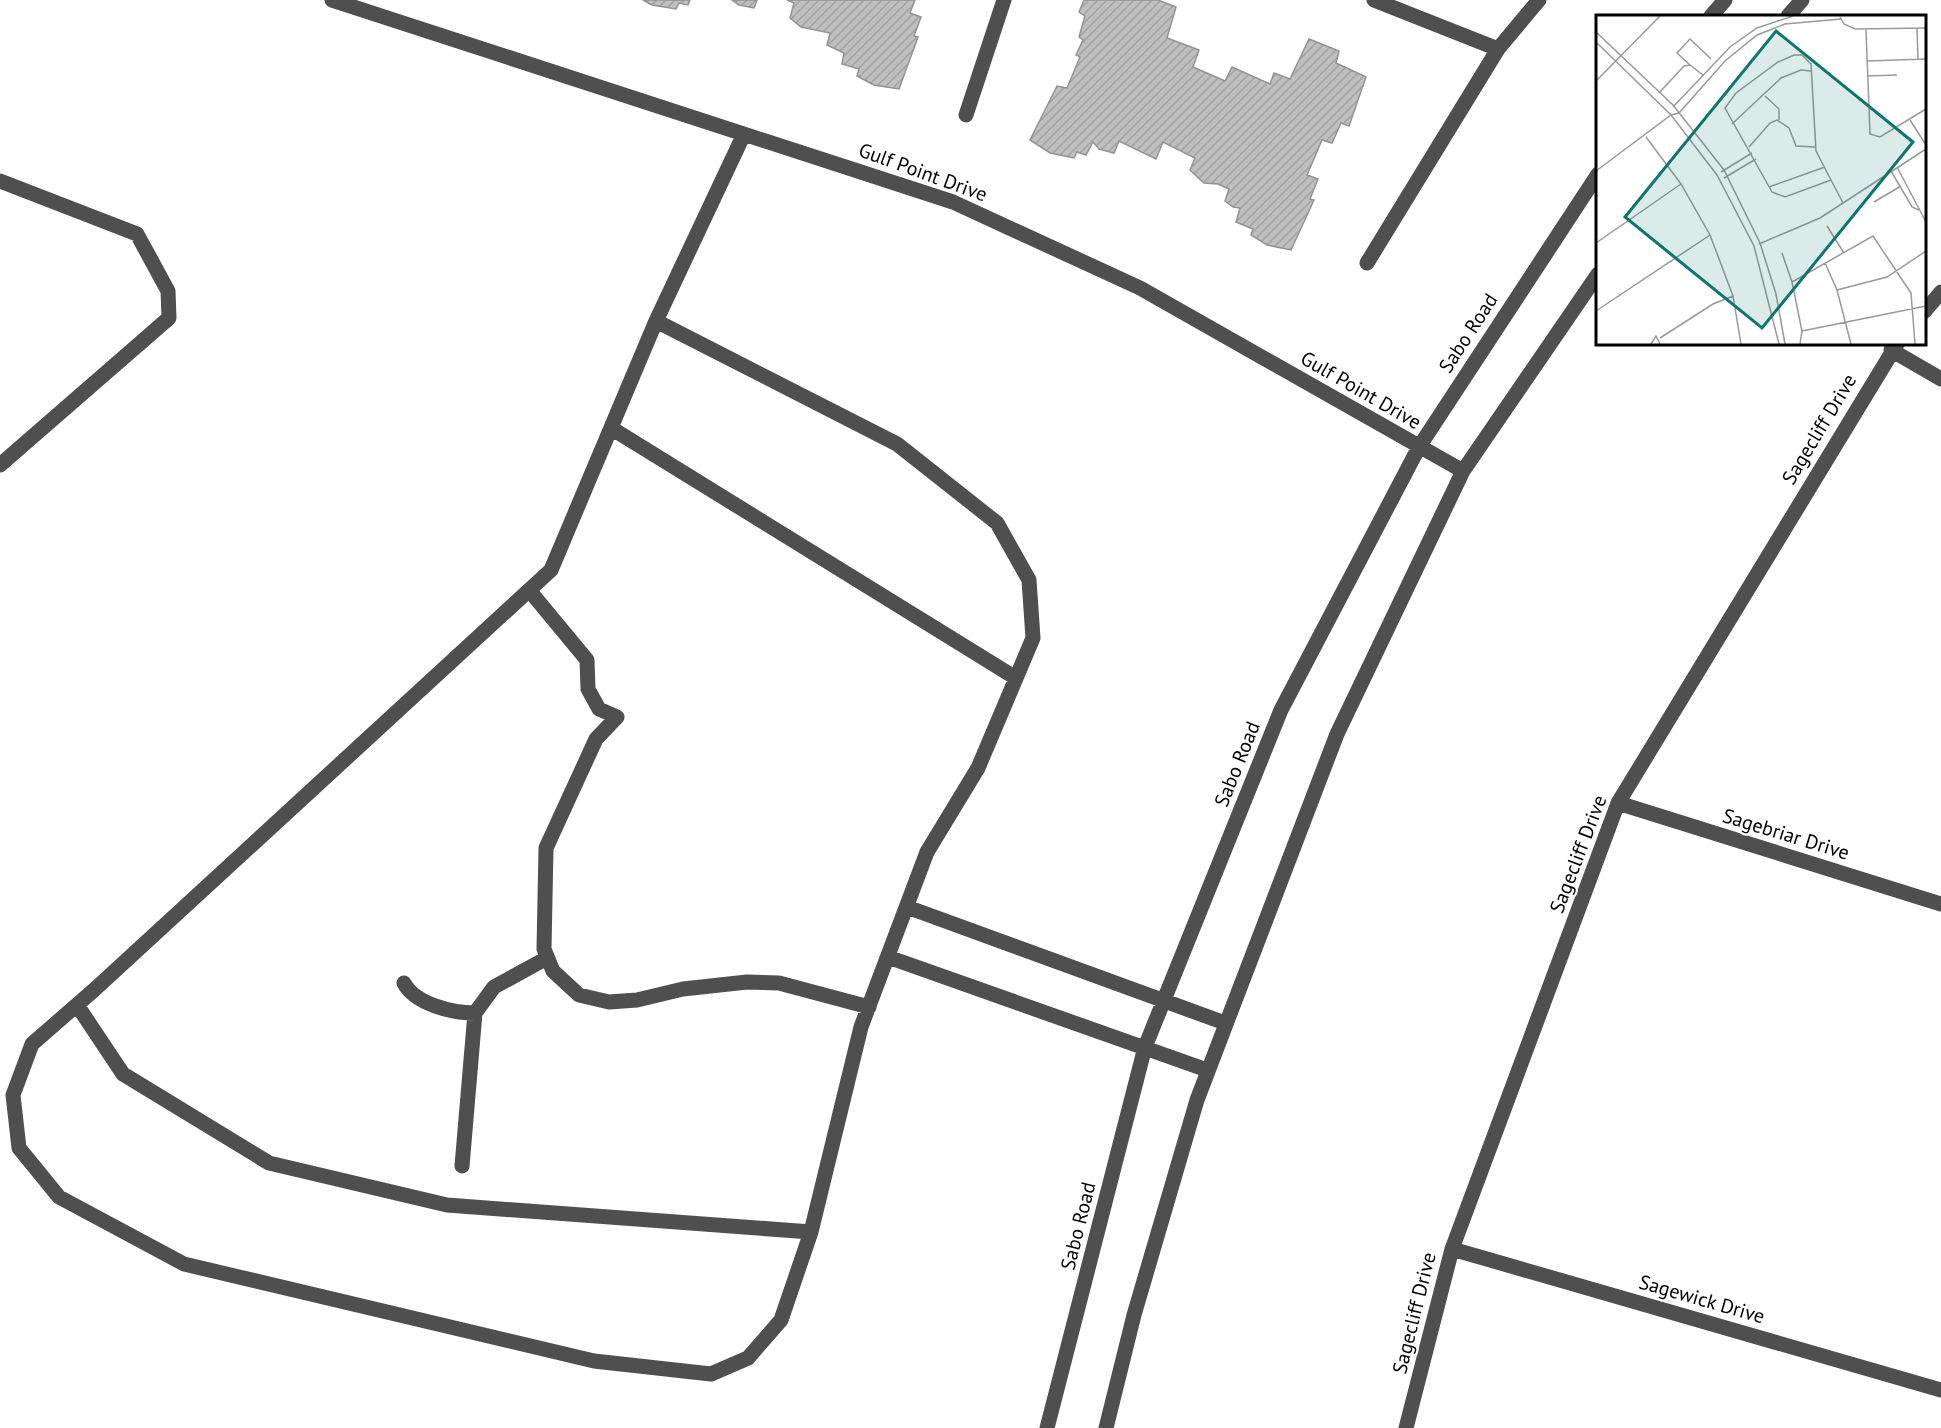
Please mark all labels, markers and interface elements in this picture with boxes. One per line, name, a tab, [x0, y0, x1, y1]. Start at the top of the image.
inset map	[1596, 15, 1926, 345]
street label: Gulf Point Drive	[855, 137, 991, 207]
street label: Sabo Road	[1433, 288, 1503, 378]
street label: Gulf Point Drive	[1296, 345, 1426, 435]
street label: Sagecliff Drive	[1776, 369, 1862, 489]
street label: Sabo Road	[1208, 718, 1266, 810]
street label: Sagecliff Drive	[1544, 791, 1612, 917]
street label: Sagebriar Drive	[1719, 802, 1853, 866]
street label: Sabo Road	[1055, 1179, 1101, 1273]
street label: Sagecliff Drive	[1386, 1250, 1442, 1376]
street label: Sagewick Drive	[1636, 1269, 1768, 1329]

